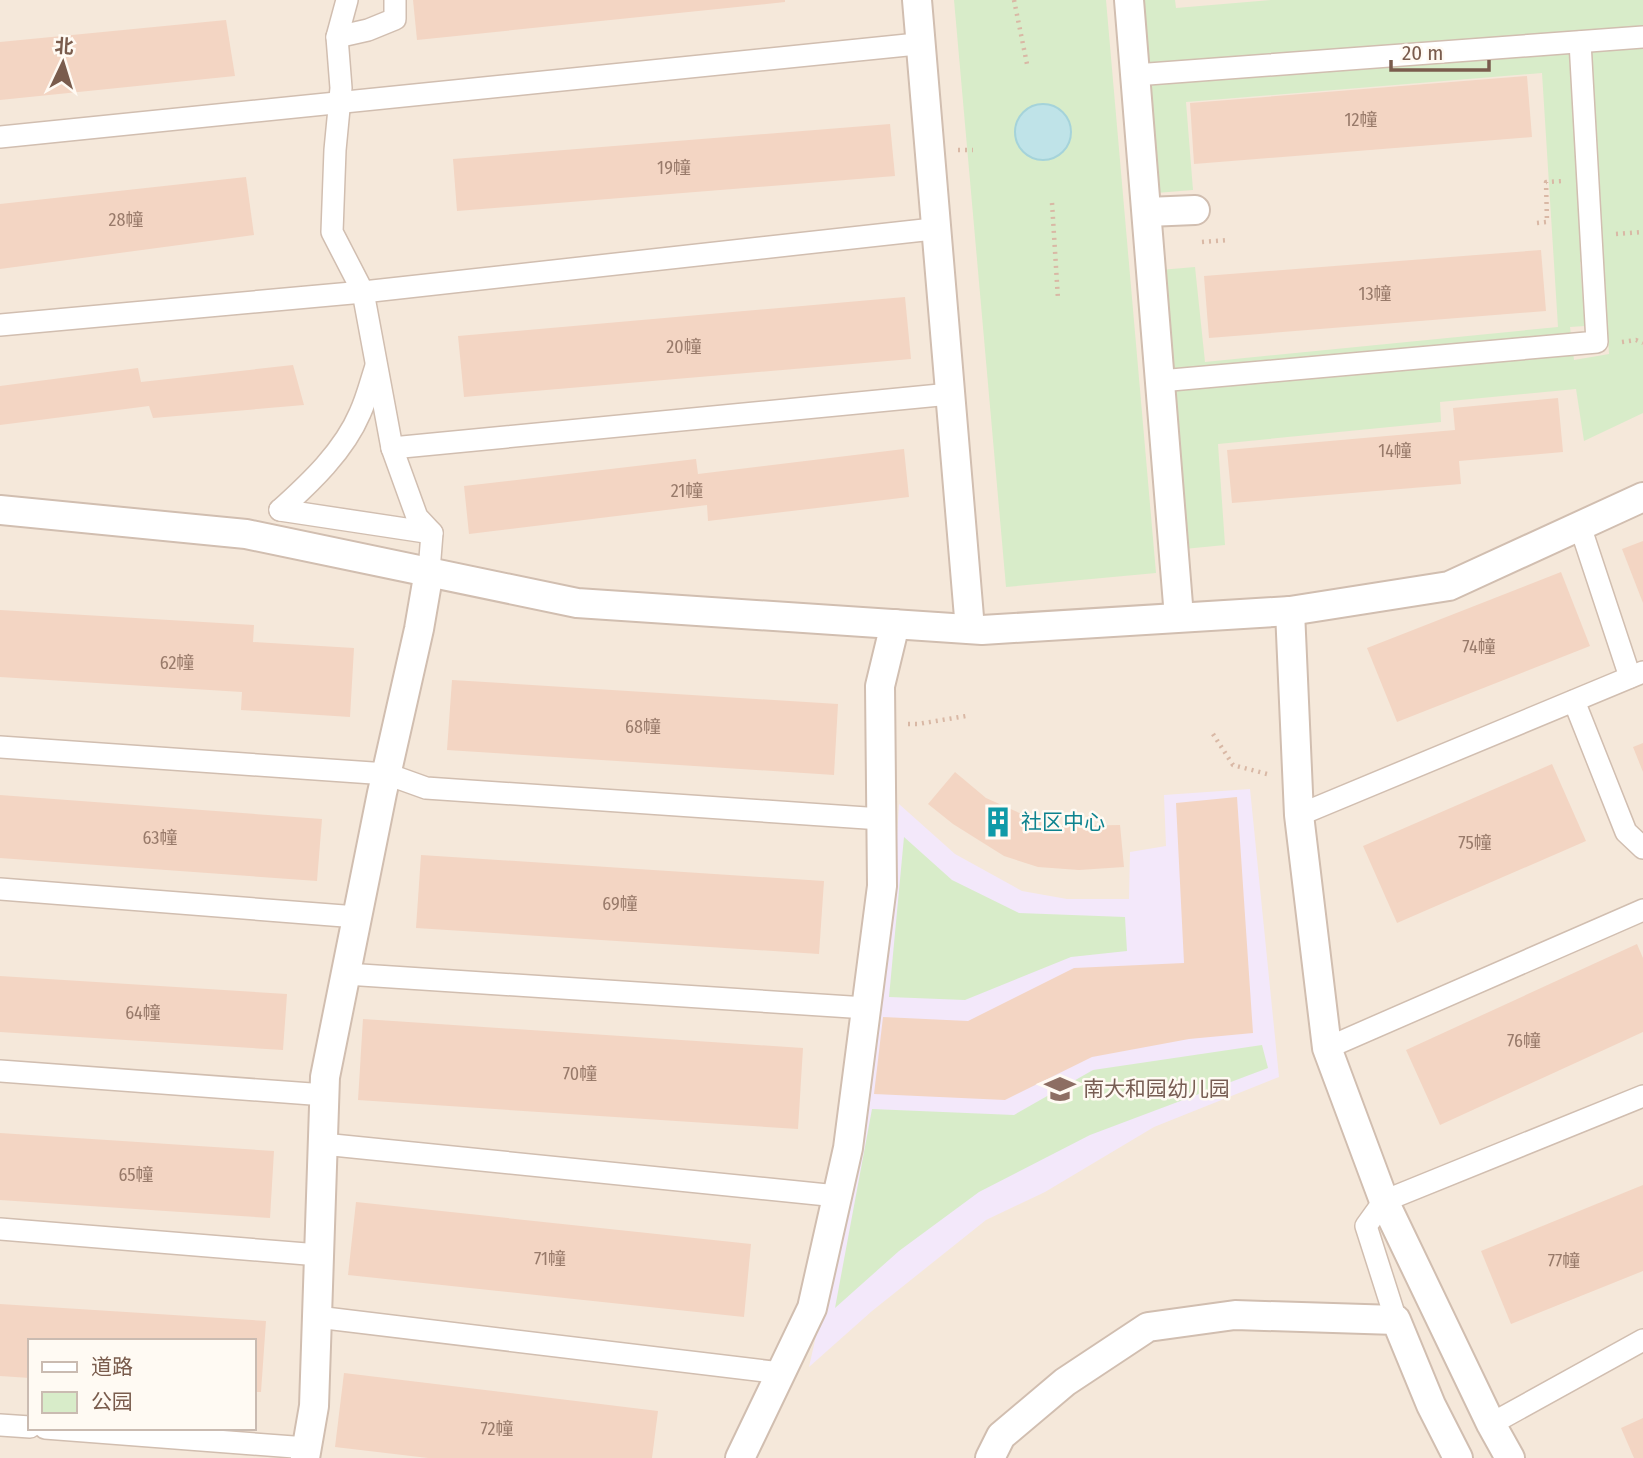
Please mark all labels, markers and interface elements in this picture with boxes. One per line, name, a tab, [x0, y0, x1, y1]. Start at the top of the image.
north arrow	[28, 28, 98, 98]
scale bar	[1391, 28, 1489, 72]
text: 北	[54, 34, 74, 59]
text: 20 m	[1402, 40, 1443, 66]
house number: 12幢	[1345, 109, 1377, 131]
house number: 19幢	[657, 157, 691, 179]
house number: 28幢	[109, 209, 143, 231]
house number: 13幢	[1358, 283, 1392, 305]
house number: 20幢	[666, 336, 702, 358]
house number: 14幢	[1378, 440, 1412, 462]
house number: 21幢	[671, 480, 703, 502]
house number: 74幢	[1462, 636, 1496, 658]
house number: 62幢	[160, 652, 194, 674]
house number: 68幢	[625, 716, 661, 738]
building icon: 社区中心	[981, 805, 1015, 839]
place label: 社区中心	[1021, 809, 1105, 835]
house number: 63幢	[143, 827, 177, 849]
house number: 75幢	[1458, 832, 1492, 854]
house number: 69幢	[602, 893, 638, 915]
house number: 64幢	[125, 1002, 161, 1024]
house number: 76幢	[1507, 1030, 1541, 1052]
house number: 70幢	[563, 1063, 597, 1085]
school or university icon: 南大和园幼儿园	[1043, 1072, 1077, 1106]
place label: 南大和园幼儿园	[1083, 1076, 1230, 1102]
house number: 65幢	[118, 1164, 154, 1186]
house number: 71幢	[534, 1248, 566, 1270]
house number: 77幢	[1548, 1250, 1580, 1272]
legend	[28, 1339, 256, 1430]
text: 道路	[91, 1354, 133, 1380]
text: 公园	[91, 1389, 133, 1415]
house number: 72幢	[480, 1418, 514, 1440]

